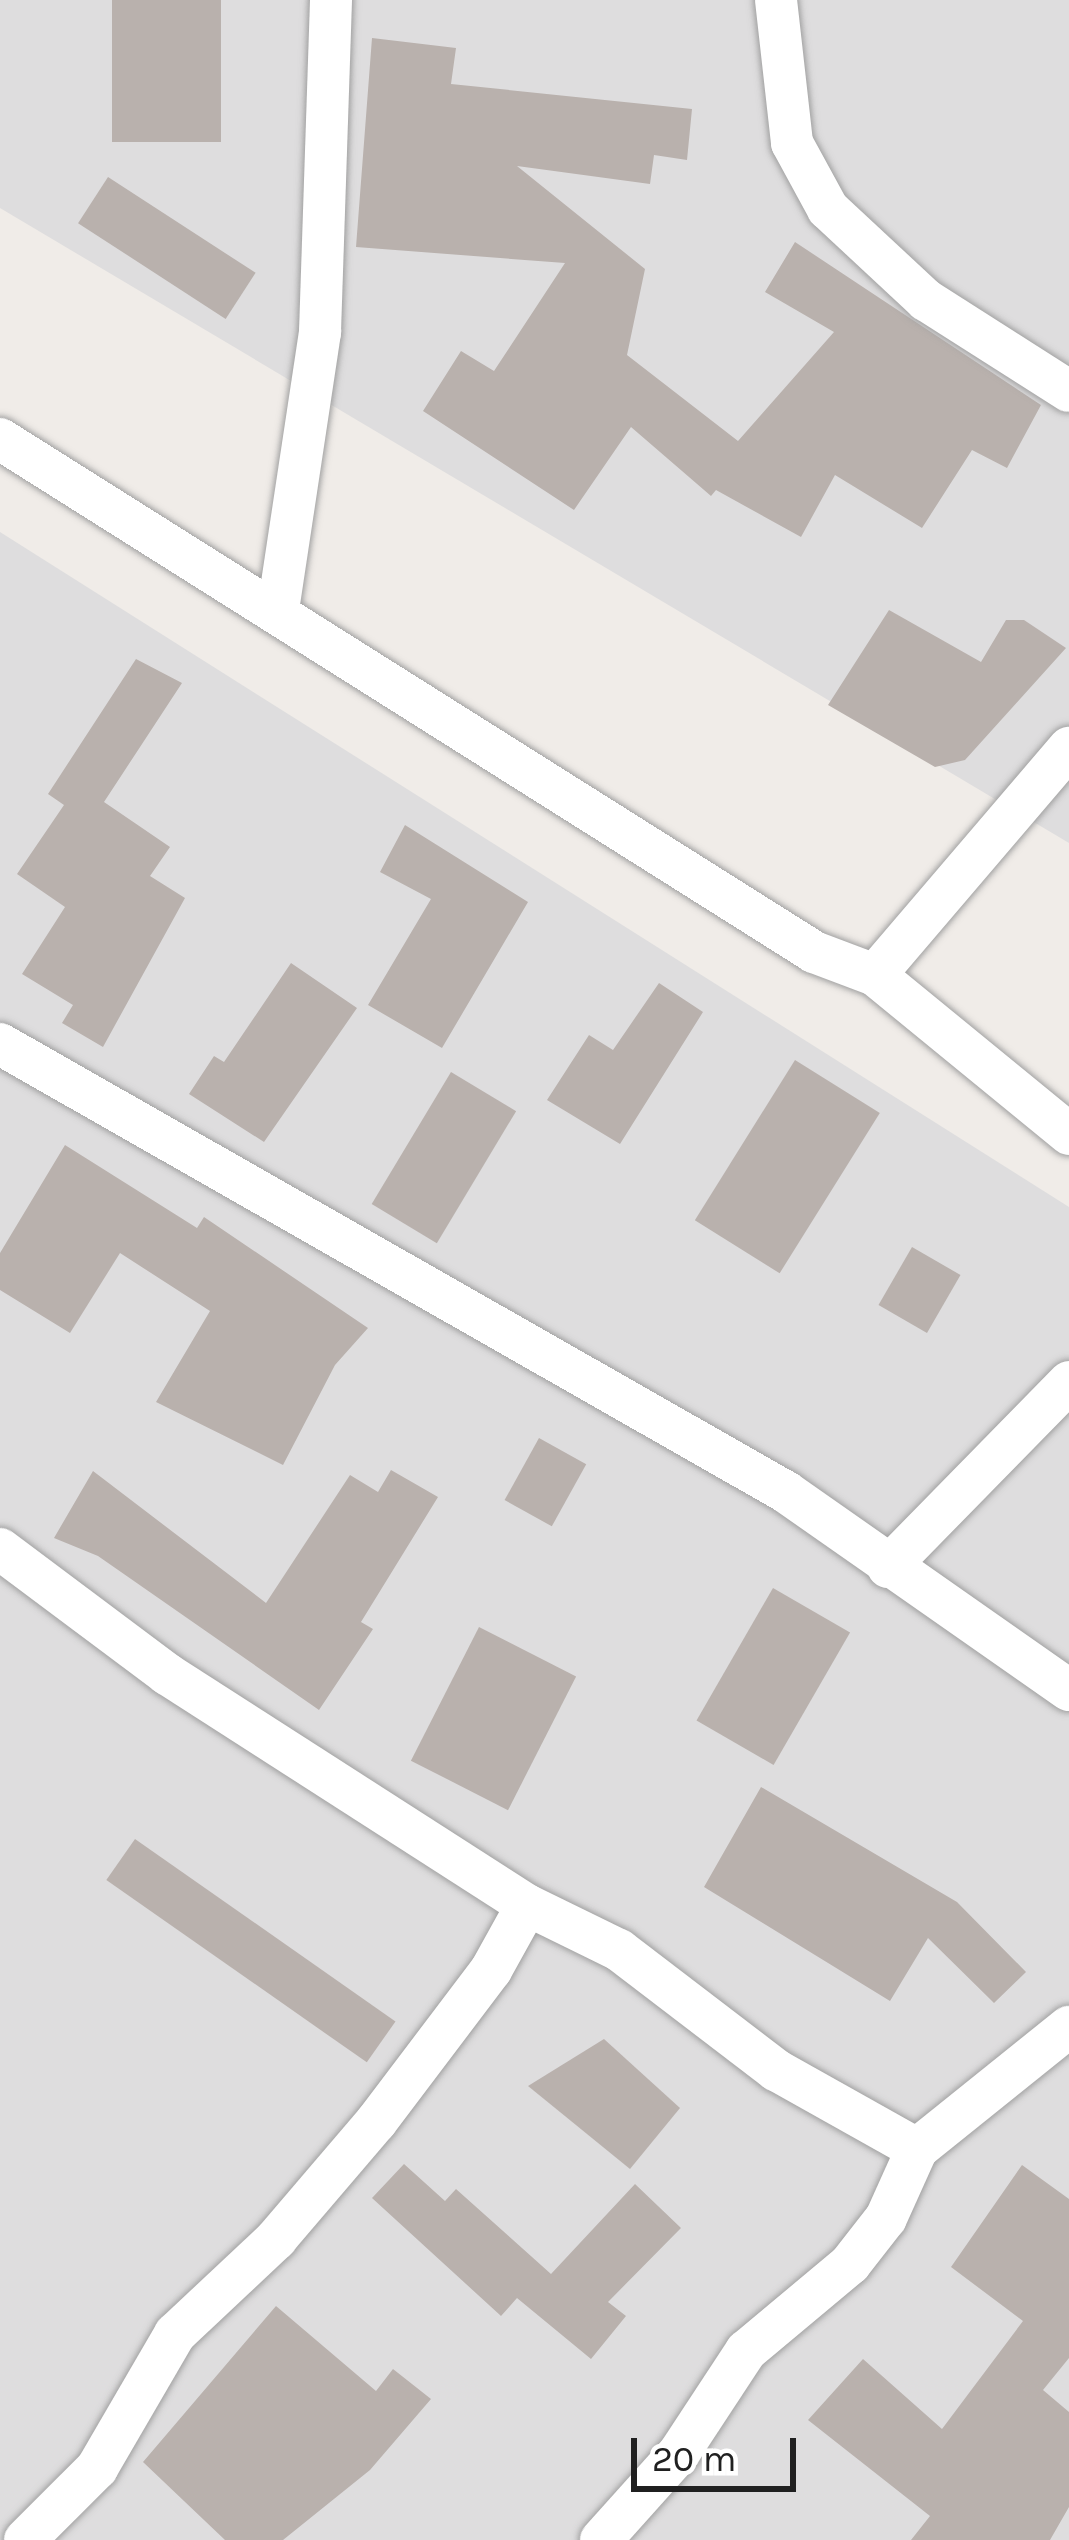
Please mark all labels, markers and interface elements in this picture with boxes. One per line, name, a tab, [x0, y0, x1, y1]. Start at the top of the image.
scale bar	[637, 2414, 802, 2488]
text: 20 m	[652, 2438, 736, 2480]

